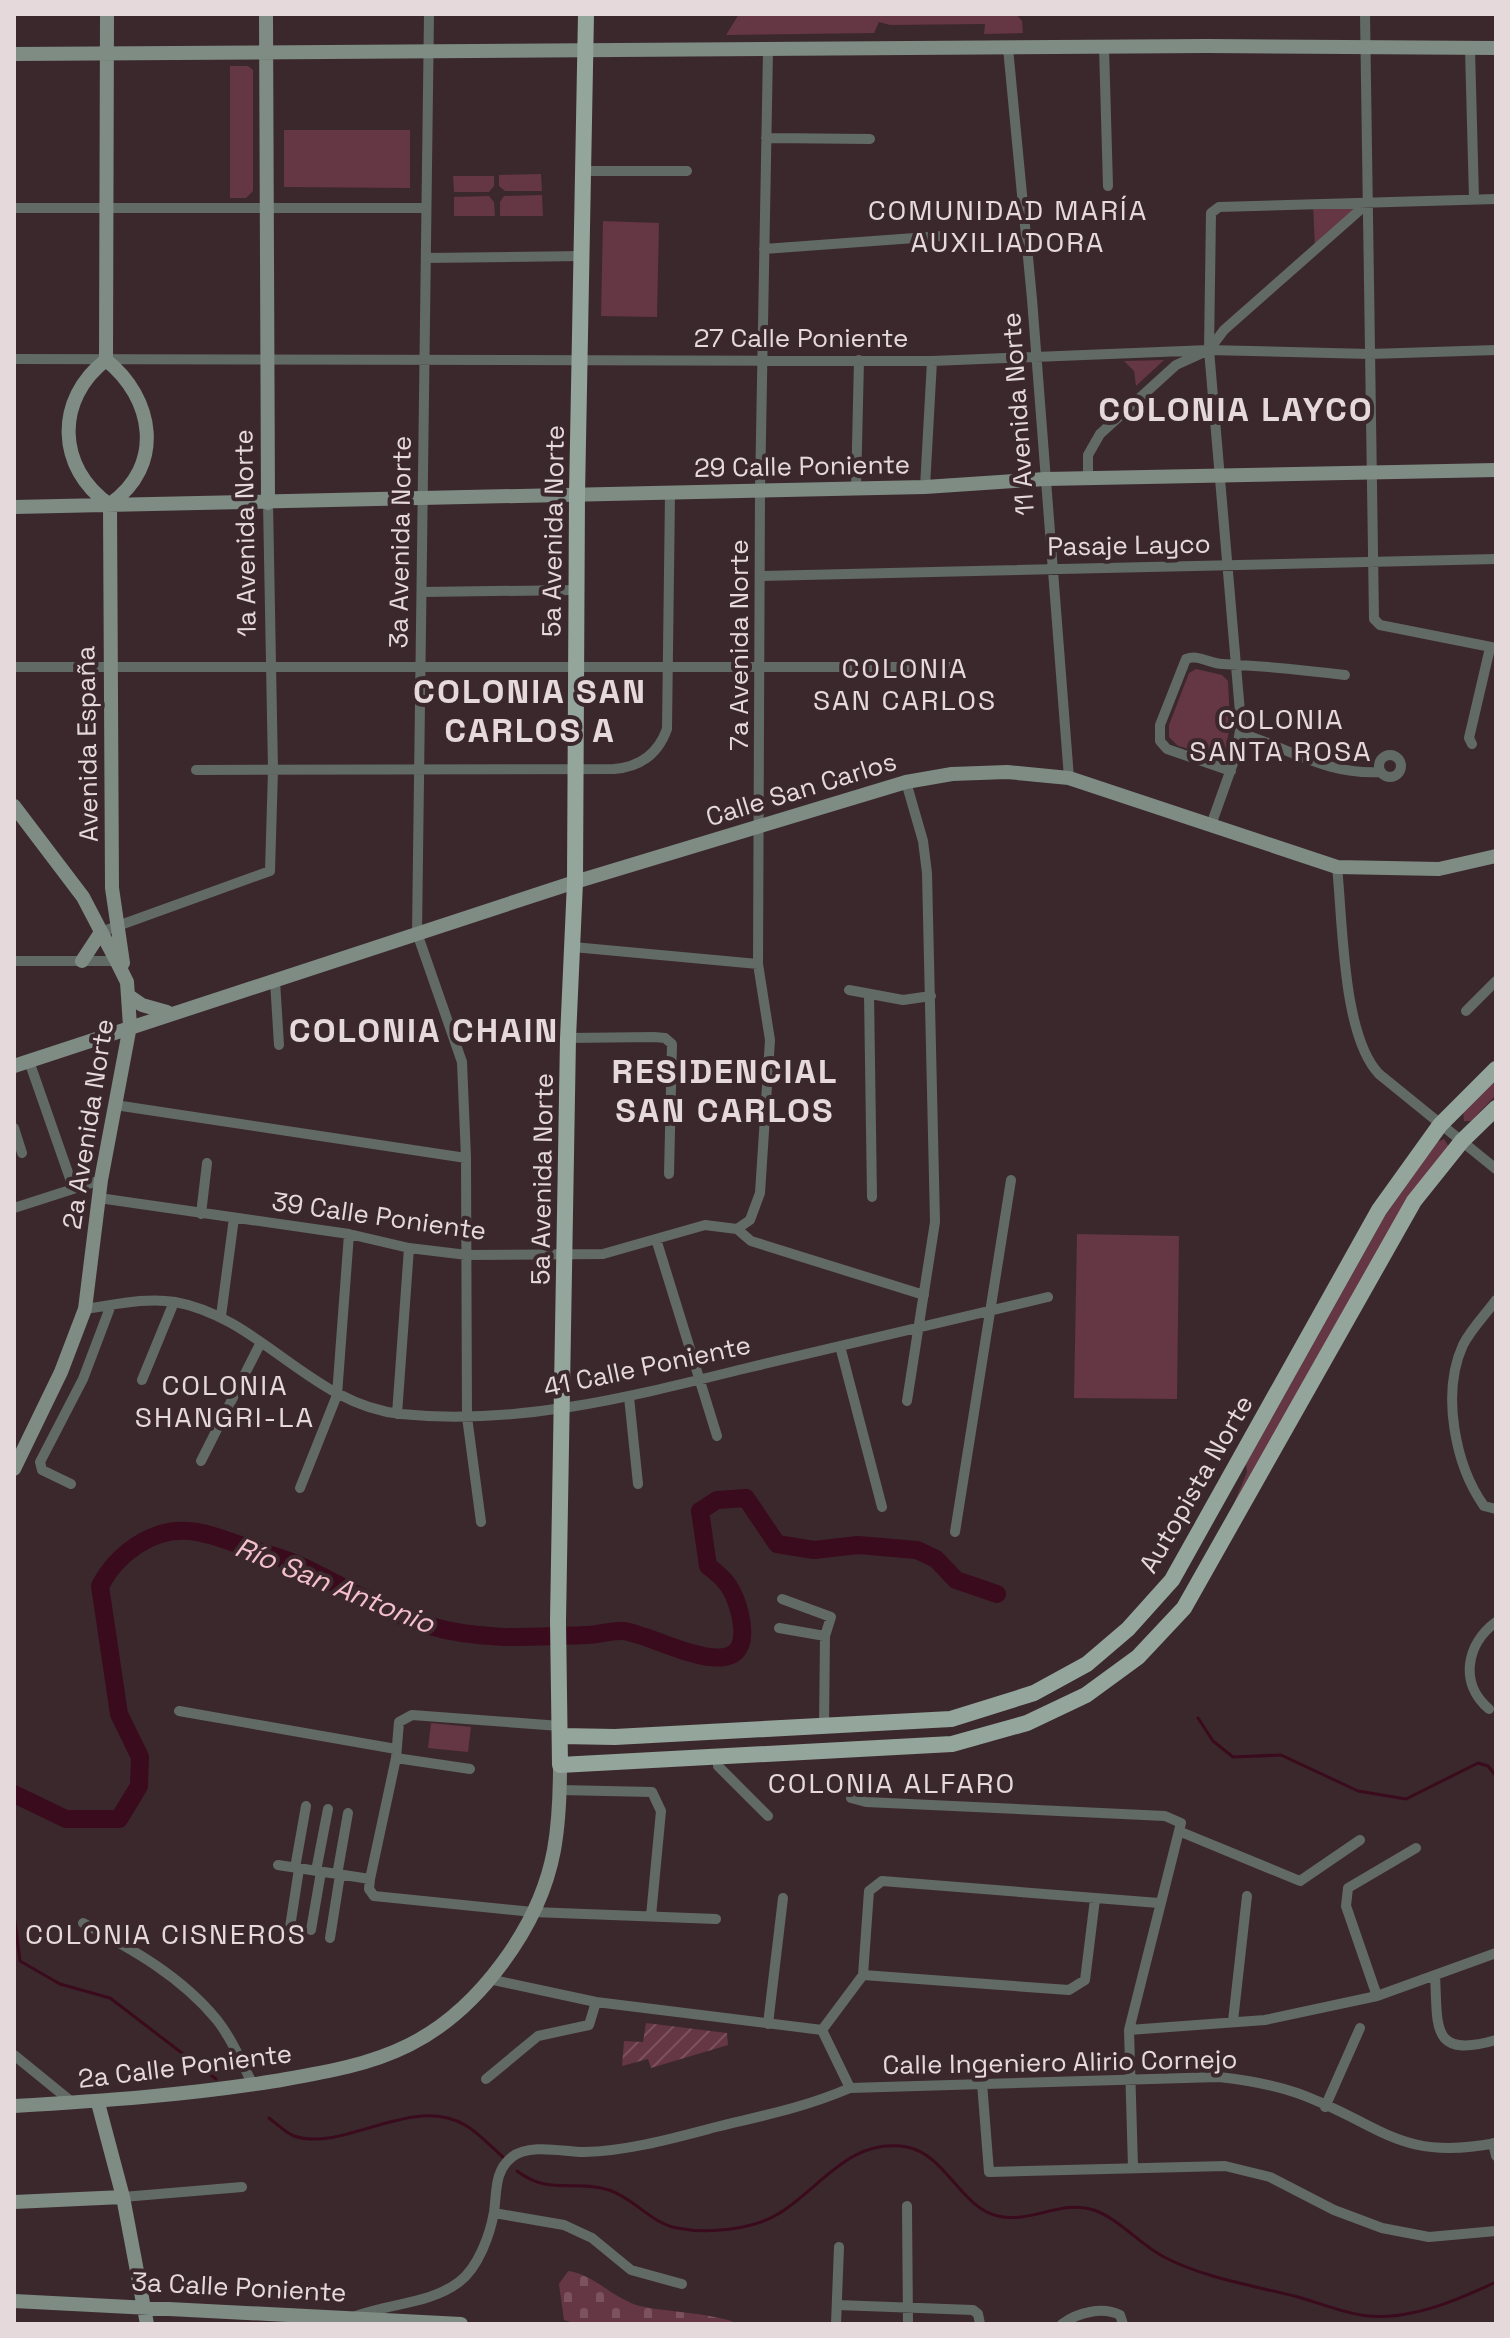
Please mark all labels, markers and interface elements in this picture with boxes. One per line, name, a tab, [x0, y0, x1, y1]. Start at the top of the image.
district label: COMUNIDAD MARÍA AUXILIADORA	[868, 192, 1148, 260]
street label: 11 Avenida Norte	[994, 311, 1042, 517]
street label: 27 Calle Poniente	[694, 321, 908, 355]
district label: COLONIA LAYCO	[1098, 388, 1374, 431]
street label: 5a Avenida Norte	[534, 425, 572, 637]
street label: 1a Avenida Norte	[226, 429, 264, 637]
street label: 3a Avenida Norte	[381, 435, 419, 649]
street label: 29 Calle Poniente	[694, 447, 910, 485]
street label: Pasaje Layco	[1047, 527, 1211, 563]
street label: 7a Avenida Norte	[722, 539, 756, 751]
street label: Avenida España	[68, 645, 106, 842]
district label: COLONIA SAN CARLOS	[813, 650, 997, 718]
district label: COLONIA SAN CARLOS A	[413, 670, 647, 752]
district label: COLONIA SANTA ROSA	[1189, 701, 1373, 769]
street label: Calle San Carlos	[702, 744, 900, 834]
district label: COLONIA CHAIN	[289, 1009, 559, 1052]
street label: 2a Avenida Norte	[55, 1016, 121, 1232]
district label: RESIDENCIAL SAN CARLOS	[611, 1050, 839, 1132]
street label: 5a Avenida Norte	[523, 1073, 561, 1285]
street label: 39 Calle Poniente	[270, 1184, 488, 1248]
street label: 41 Calle Poniente	[540, 1327, 754, 1405]
district label: COLONIA SHANGRI-LA	[135, 1367, 315, 1435]
street label: Autopista Norte	[1131, 1389, 1261, 1579]
water label: Río San Antonio	[230, 1529, 441, 1642]
district label: COLONIA ALFARO	[768, 1765, 1016, 1801]
district label: COLONIA CISNEROS	[25, 1916, 307, 1952]
street label: 2a Calle Poniente	[76, 2036, 294, 2096]
street label: Calle Ingeniero Alirio Cornejo	[882, 2042, 1238, 2082]
street label: 3a Calle Poniente	[131, 2264, 347, 2310]

